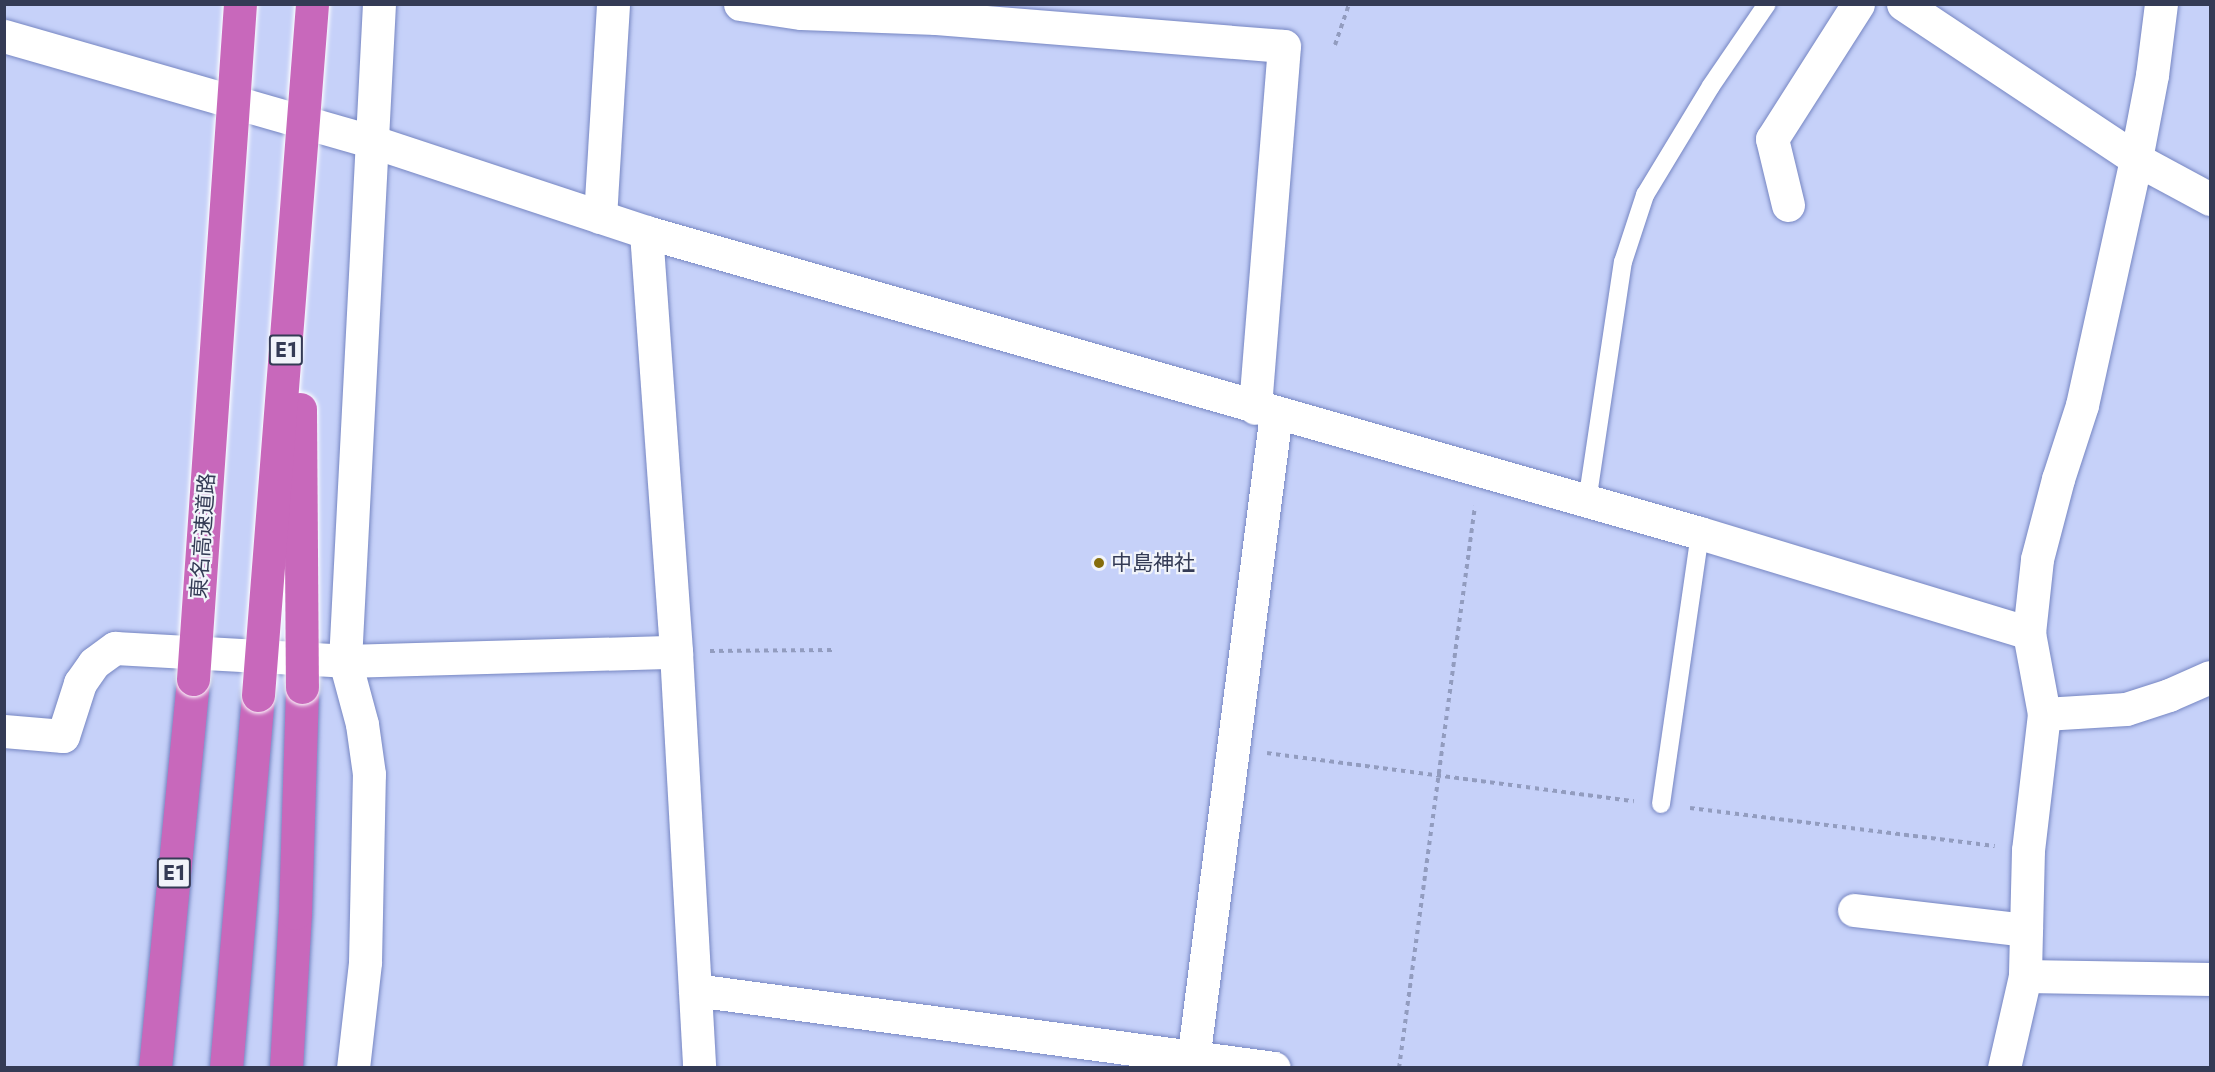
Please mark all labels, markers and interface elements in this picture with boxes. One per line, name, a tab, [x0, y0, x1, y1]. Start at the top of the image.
road number: E1	[268, 333, 304, 367]
street label: 東名高速道路	[186, 472, 220, 600]
place label: 中島神社	[1111, 550, 1195, 576]
marker: 中島神社	[1092, 556, 1106, 570]
road number: E1	[156, 856, 192, 890]

